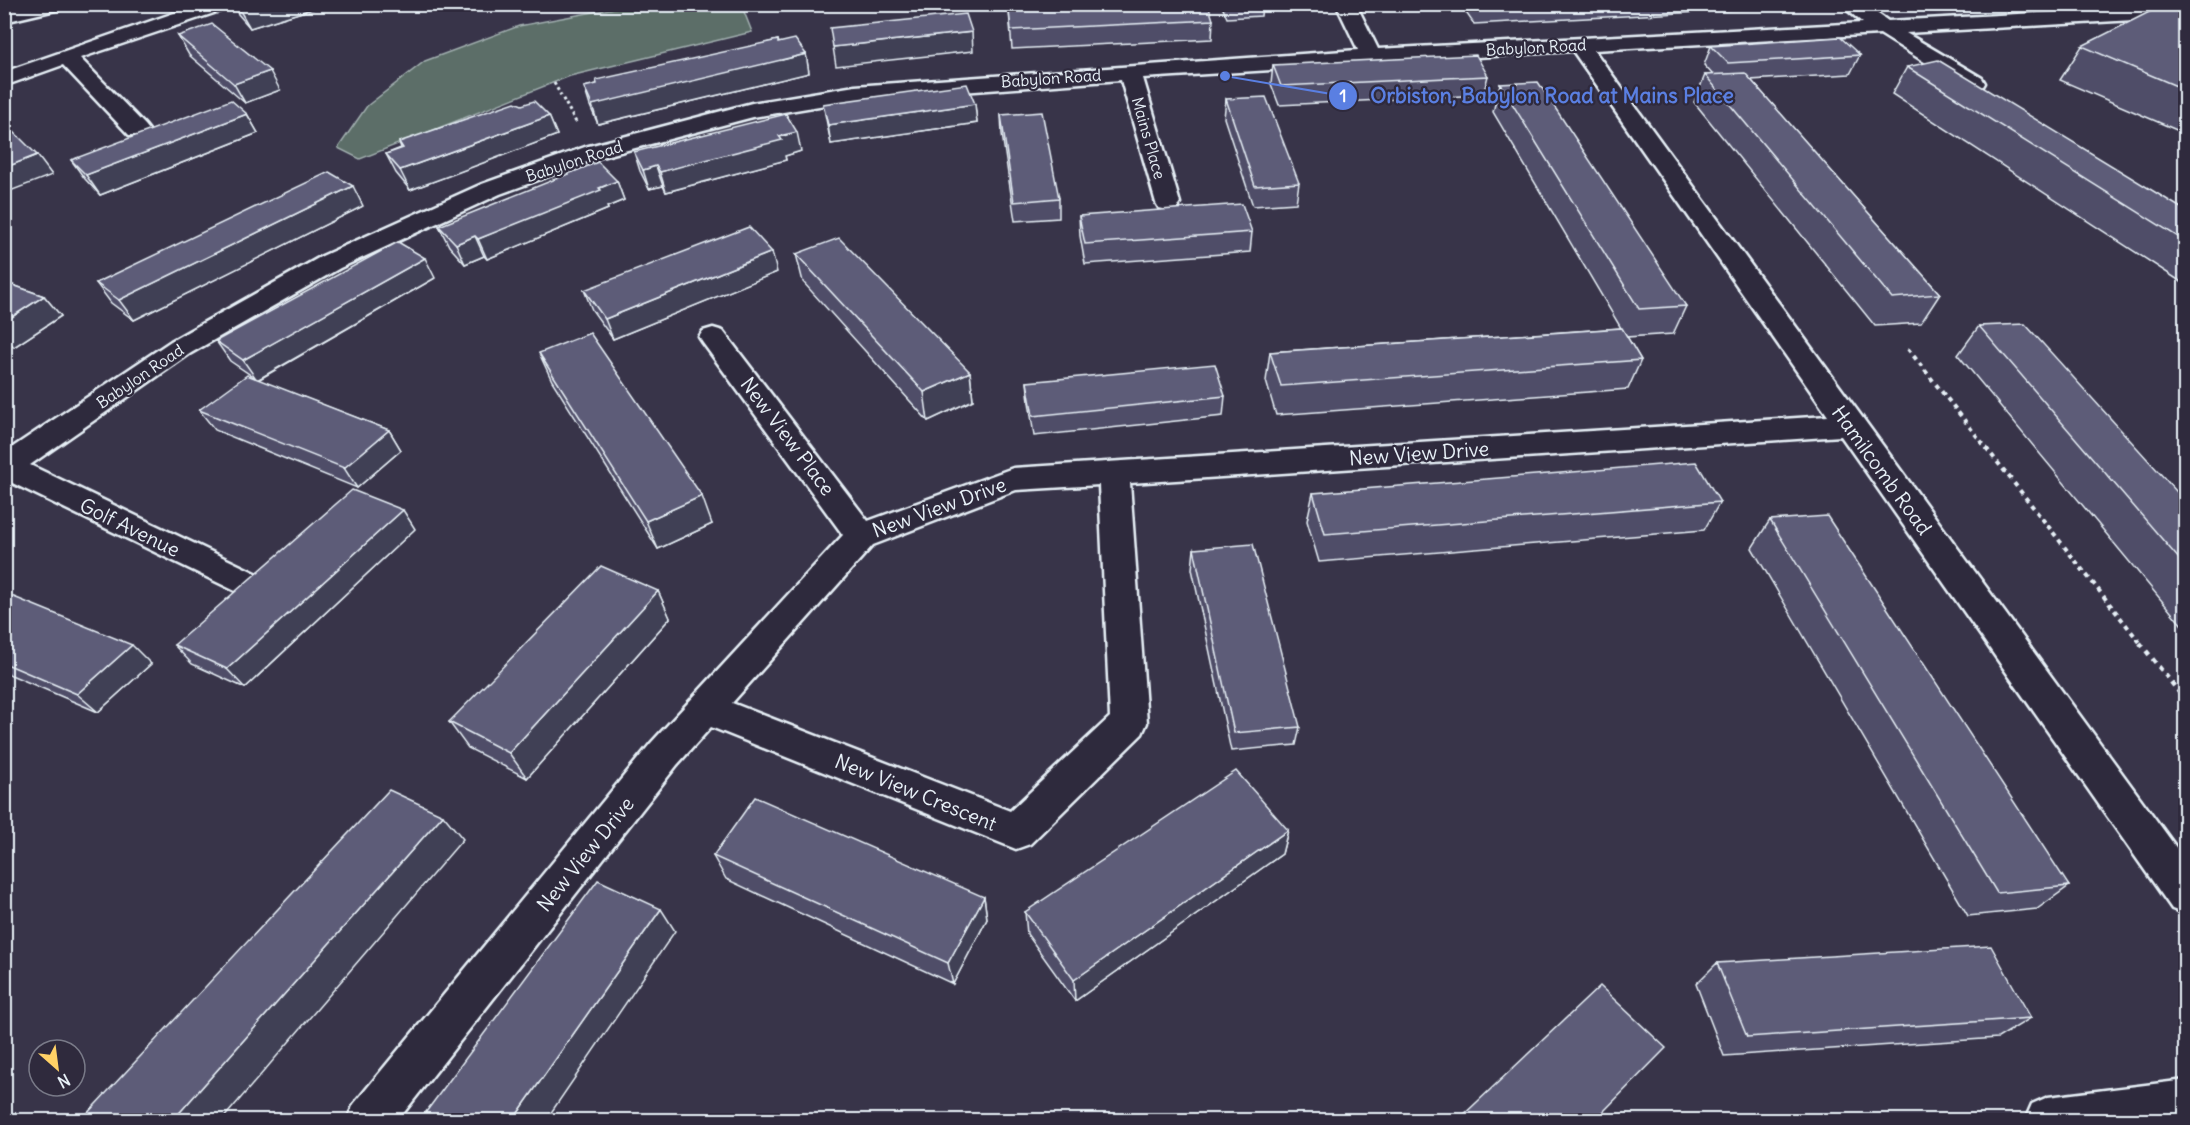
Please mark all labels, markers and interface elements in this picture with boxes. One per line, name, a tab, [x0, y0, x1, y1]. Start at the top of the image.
street label: Babylon Road	[1485, 34, 1587, 60]
street label: Babylon Road	[1000, 65, 1102, 91]
callout: Orbiston, Babylon Road at Mains Place	[1328, 76, 1746, 115]
text: Orbiston, Babylon Road at Mains Place	[1370, 82, 1734, 109]
text: 1	[1339, 84, 1347, 107]
street label: Mains Place	[1128, 95, 1170, 181]
street label: Babylon Road	[523, 136, 625, 186]
street label: Babylon Road	[93, 340, 187, 412]
street label: New View Place	[735, 372, 841, 500]
street label: Hamilcomb Road	[1827, 400, 1937, 540]
street label: New View Drive	[1348, 436, 1490, 470]
street label: New View Drive	[869, 471, 1009, 543]
street label: Golf Avenue	[76, 492, 184, 562]
street label: New View Crescent	[831, 748, 1001, 836]
street label: New View Drive	[531, 792, 639, 916]
north arrow	[27, 1038, 87, 1098]
text: N	[54, 1070, 74, 1093]

